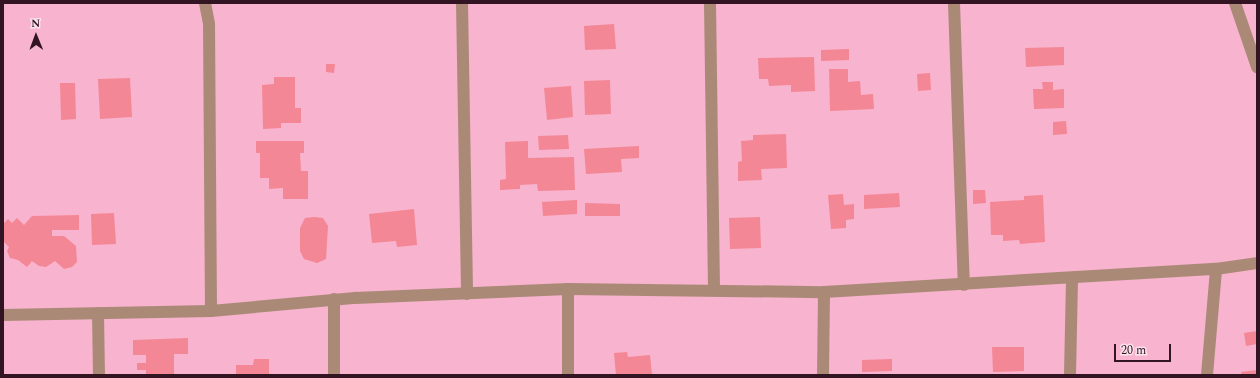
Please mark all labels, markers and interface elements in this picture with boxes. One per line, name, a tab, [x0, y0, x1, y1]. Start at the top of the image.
text: N	[31, 15, 40, 32]
north arrow	[16, 16, 56, 56]
scale bar	[1116, 336, 1173, 362]
text: 20 m	[1121, 341, 1146, 360]

